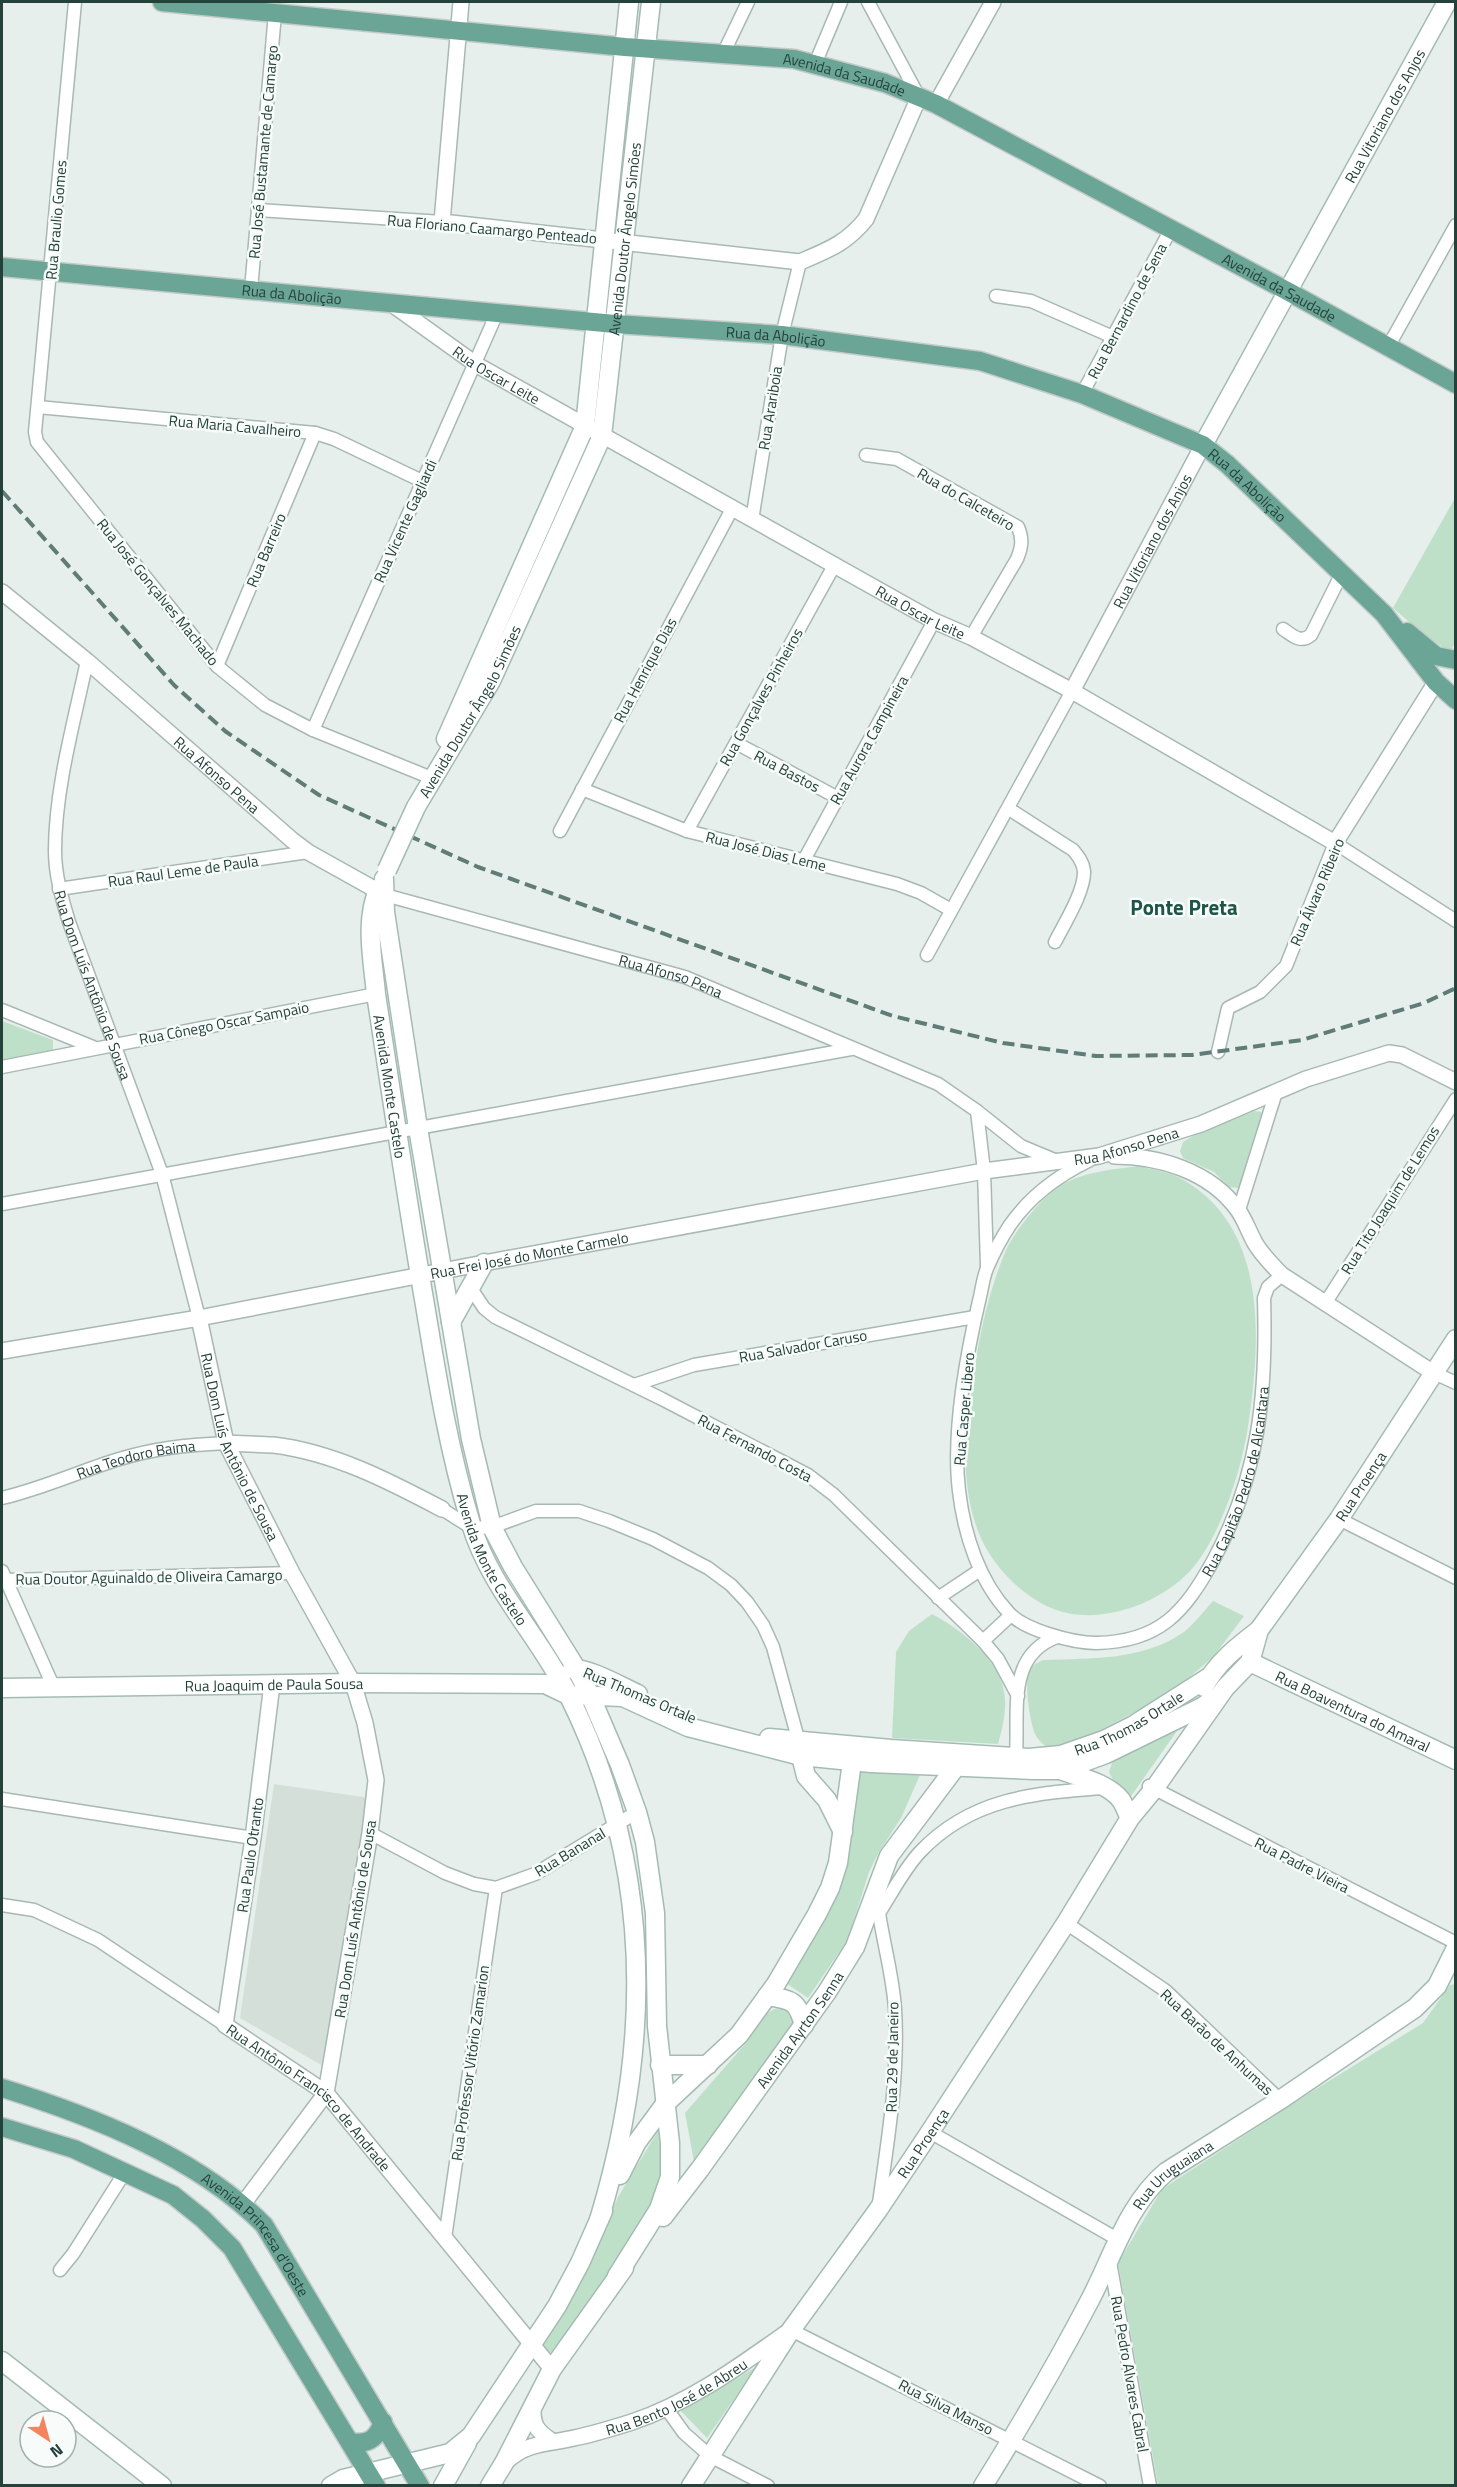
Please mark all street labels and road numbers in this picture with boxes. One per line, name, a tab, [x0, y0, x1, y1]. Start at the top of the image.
street label: Rua José Bustamante de Camargo	[242, 44, 284, 260]
street label: Rua Vitoriano dos Anjos	[1338, 44, 1431, 187]
street label: Avenida da Saudade	[782, 47, 909, 102]
street label: Avenida Doutor Ângelo Simões	[602, 141, 647, 337]
street label: Rua Braulio Gomes	[39, 159, 73, 281]
street label: Rua Floriano Caamargo Penteado	[386, 208, 598, 250]
street label: Rua Bernardino de Sena	[1081, 238, 1173, 383]
street label: Avenida da Saudade	[1218, 247, 1341, 327]
street label: Rua da Abolição	[241, 278, 343, 310]
street label: Rua da Abolição	[725, 320, 827, 352]
street label: Rua Oscar Leite	[448, 340, 545, 410]
street label: Rua Arariboia	[752, 364, 788, 452]
street label: Rua Maria Cavalheiro	[168, 409, 302, 443]
street label: Rua da Abolição	[1203, 442, 1292, 527]
street label: Rua Vicente Gagliardi	[367, 456, 443, 586]
street label: Rua do Calceteiro	[913, 462, 1019, 536]
street label: Rua Vitoriano dos Anjos	[1107, 469, 1197, 613]
street label: Rua Barreiro	[240, 509, 292, 591]
street label: Rua José Gonçalves Machado	[91, 513, 225, 671]
street label: Rua Oscar Leite	[871, 579, 969, 645]
street label: Rua Henrique Dias	[608, 613, 682, 727]
street label: Avenida Doutor Ângelo Simões	[413, 621, 526, 802]
street label: Rua Gonçalves Pinheiros	[713, 624, 809, 770]
street label: Rua Aurora Campineira	[824, 671, 914, 809]
street label: Rua Afonso Pena	[169, 730, 266, 819]
street label: Rua Bastos	[750, 744, 824, 798]
street label: Rua José Dias Leme	[703, 825, 829, 877]
street label: Rua Álvaro Ribeiro	[1284, 834, 1350, 950]
street label: Rua Raul Leme de Paula	[106, 849, 260, 893]
street label: Rua Dom Luís Antônio de Sousa	[49, 888, 138, 1084]
street label: Rua Afonso Pena	[616, 948, 727, 1003]
street label: Rua Cônego Oscar Sampaio	[137, 995, 311, 1051]
street label: Avenida Monte Castelo	[368, 1013, 412, 1160]
street label: Rua Afonso Pena	[1072, 1120, 1182, 1171]
street label: Rua Tito Joaquim de Lemos	[1335, 1121, 1445, 1279]
street label: Rua Frei José do Monte Carmelo	[428, 1225, 630, 1285]
street label: Rua Salvador Caruso	[737, 1323, 869, 1369]
street label: Rua Dom Luís Antônio de Sousa	[195, 1351, 285, 1545]
street label: Rua Casper Libero	[948, 1351, 980, 1467]
street label: Rua Capitão Pedro de Alcantara	[1195, 1385, 1274, 1580]
street label: Rua Fernando Costa	[694, 1408, 817, 1488]
street label: Rua Teodoro Baima	[73, 1433, 197, 1484]
street label: Rua Proença	[1329, 1446, 1392, 1526]
street label: Avenida Monte Castelo	[451, 1491, 534, 1630]
street label: Rua Doutor Aguinaldo de Oliveira Camargo	[15, 1563, 283, 1591]
street label: Rua Thomas Ortale	[580, 1661, 700, 1729]
street label: Rua Boaventura do Amaral	[1272, 1664, 1434, 1758]
street label: Rua Joaquim de Paula Sousa	[184, 1671, 364, 1697]
street label: Rua Thomas Ortale	[1071, 1685, 1188, 1761]
street label: Rua Paulo Otranto	[231, 1796, 269, 1914]
street label: Rua Dom Luís Antônio de Sousa	[328, 1818, 382, 2020]
street label: Rua Bananal	[530, 1822, 610, 1882]
street label: Rua Padre Vieira	[1251, 1831, 1354, 1899]
street label: Rua Professor Vitório Zamarion	[445, 1964, 495, 2162]
street label: Avenida Ayrton Senna	[750, 1966, 849, 2093]
street label: Rua Barão de Anhumas	[1155, 1983, 1279, 2101]
street label: Rua 29 de Janeiro	[880, 2001, 904, 2113]
street label: Rua Antônio Francisco de Andrade	[222, 2018, 397, 2176]
street label: Rua Proença	[891, 2103, 954, 2183]
street label: Rua Uruguaiana	[1126, 2133, 1218, 2214]
street label: Avenida Princesa d'Oeste	[197, 2167, 315, 2301]
street label: Rua Pedro Alvares Cabral	[1105, 2294, 1155, 2454]
street label: Rua Bento José de Abreu	[603, 2352, 752, 2441]
street label: Rua Silva Manso	[895, 2373, 998, 2441]

